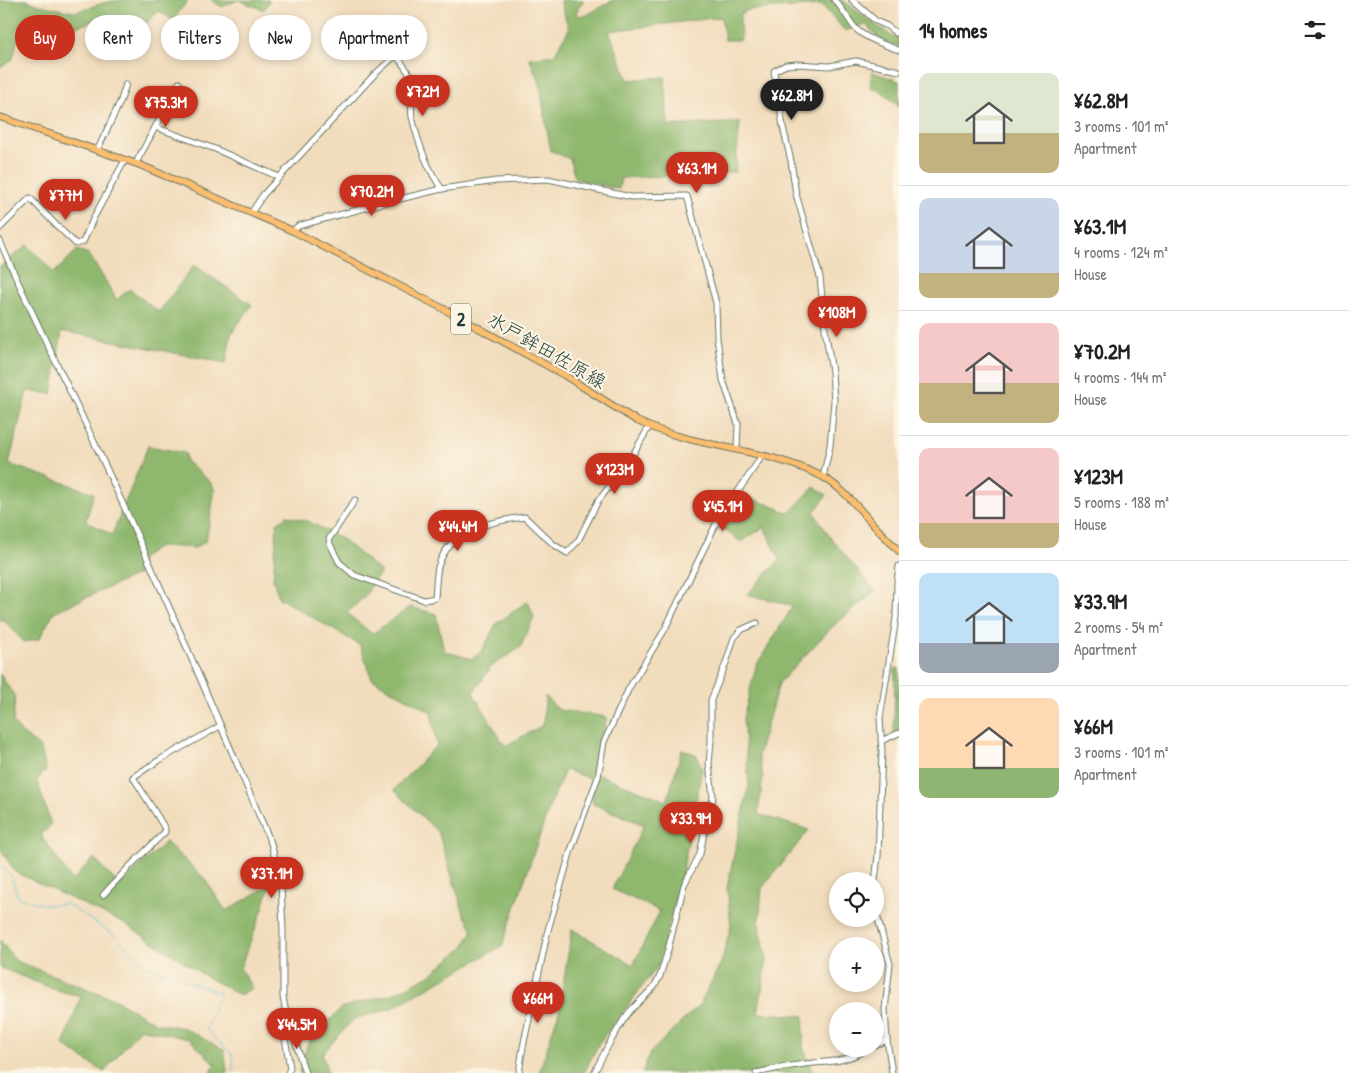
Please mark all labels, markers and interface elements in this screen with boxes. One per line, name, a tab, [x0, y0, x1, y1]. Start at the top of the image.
chip: Buy	[15, 15, 75, 60]
chip: Rent	[85, 15, 151, 60]
chip: Filters	[161, 15, 239, 60]
chip: New	[249, 15, 311, 60]
chip: Apartment	[321, 15, 427, 60]
text: 14 homes	[919, 16, 987, 45]
icon: filters	[1301, 16, 1329, 44]
pin: ¥72M	[393, 74, 453, 117]
pin: ¥62.8M	[751, 78, 833, 121]
text: ¥72M	[407, 80, 439, 102]
text: ¥62.8M	[771, 84, 813, 106]
pin: ¥75.3M	[125, 86, 207, 128]
text: ¥62.8M	[1074, 86, 1128, 115]
text: ¥75.3M	[145, 91, 187, 113]
icon: home	[959, 93, 1019, 153]
text: 3 rooms · 101 m²	[1074, 115, 1169, 137]
text: Apartment	[1074, 137, 1137, 159]
pin: ¥63.1M	[656, 152, 738, 194]
text: ¥63.1M	[677, 157, 717, 179]
pin: ¥70.2M	[331, 174, 413, 217]
pin: ¥77M	[36, 178, 96, 221]
text: ¥70.2M	[351, 180, 393, 202]
text: ¥77M	[50, 184, 82, 206]
text: ¥63.1M	[1074, 212, 1126, 241]
icon: home	[959, 218, 1019, 278]
text: 4 rooms · 124 m²	[1074, 241, 1168, 263]
text: House	[1074, 263, 1107, 285]
pin: ¥108M	[802, 296, 872, 338]
text: ¥108M	[819, 301, 855, 323]
road number: 2	[451, 304, 471, 334]
street label: 水戸鉾田佐原線	[483, 305, 611, 395]
text: ¥70.2M	[1074, 337, 1130, 366]
icon: home	[959, 343, 1019, 403]
text: 4 rooms · 144 m²	[1074, 366, 1166, 388]
text: House	[1074, 388, 1107, 410]
pin: ¥123M	[580, 452, 650, 495]
text: ¥123M	[596, 458, 634, 480]
text: ¥123M	[1074, 462, 1123, 491]
icon: home	[959, 468, 1019, 528]
pin: ¥45.1M	[682, 490, 764, 532]
text: 5 rooms · 188 m²	[1074, 491, 1169, 513]
text: ¥45.1M	[704, 495, 742, 517]
pin: ¥44.4M	[417, 510, 499, 552]
text: House	[1074, 513, 1107, 535]
text: ¥44.4M	[439, 515, 477, 537]
text: ¥33.9M	[1074, 587, 1127, 616]
icon: home	[959, 593, 1019, 653]
text: 2 rooms · 54 m²	[1074, 616, 1163, 638]
text: Apartment	[1074, 638, 1137, 660]
text: ¥66M	[1074, 712, 1113, 741]
icon: home	[959, 718, 1019, 778]
text: 3 rooms · 101 m²	[1074, 741, 1169, 763]
text: Apartment	[1074, 763, 1137, 785]
pin: ¥33.9M	[650, 802, 732, 844]
text: ¥33.9M	[671, 807, 711, 829]
pin: ¥37.1M	[231, 856, 313, 899]
text: ¥37.1M	[251, 862, 293, 884]
map controls	[829, 872, 884, 1057]
button: locate	[829, 872, 884, 927]
button: +	[829, 937, 884, 992]
pin: ¥66M	[508, 982, 568, 1024]
text: ¥66M	[523, 987, 553, 1009]
button: −	[829, 1002, 884, 1057]
pin: ¥44.5M	[256, 1008, 338, 1050]
text: ¥44.5M	[277, 1013, 317, 1035]

